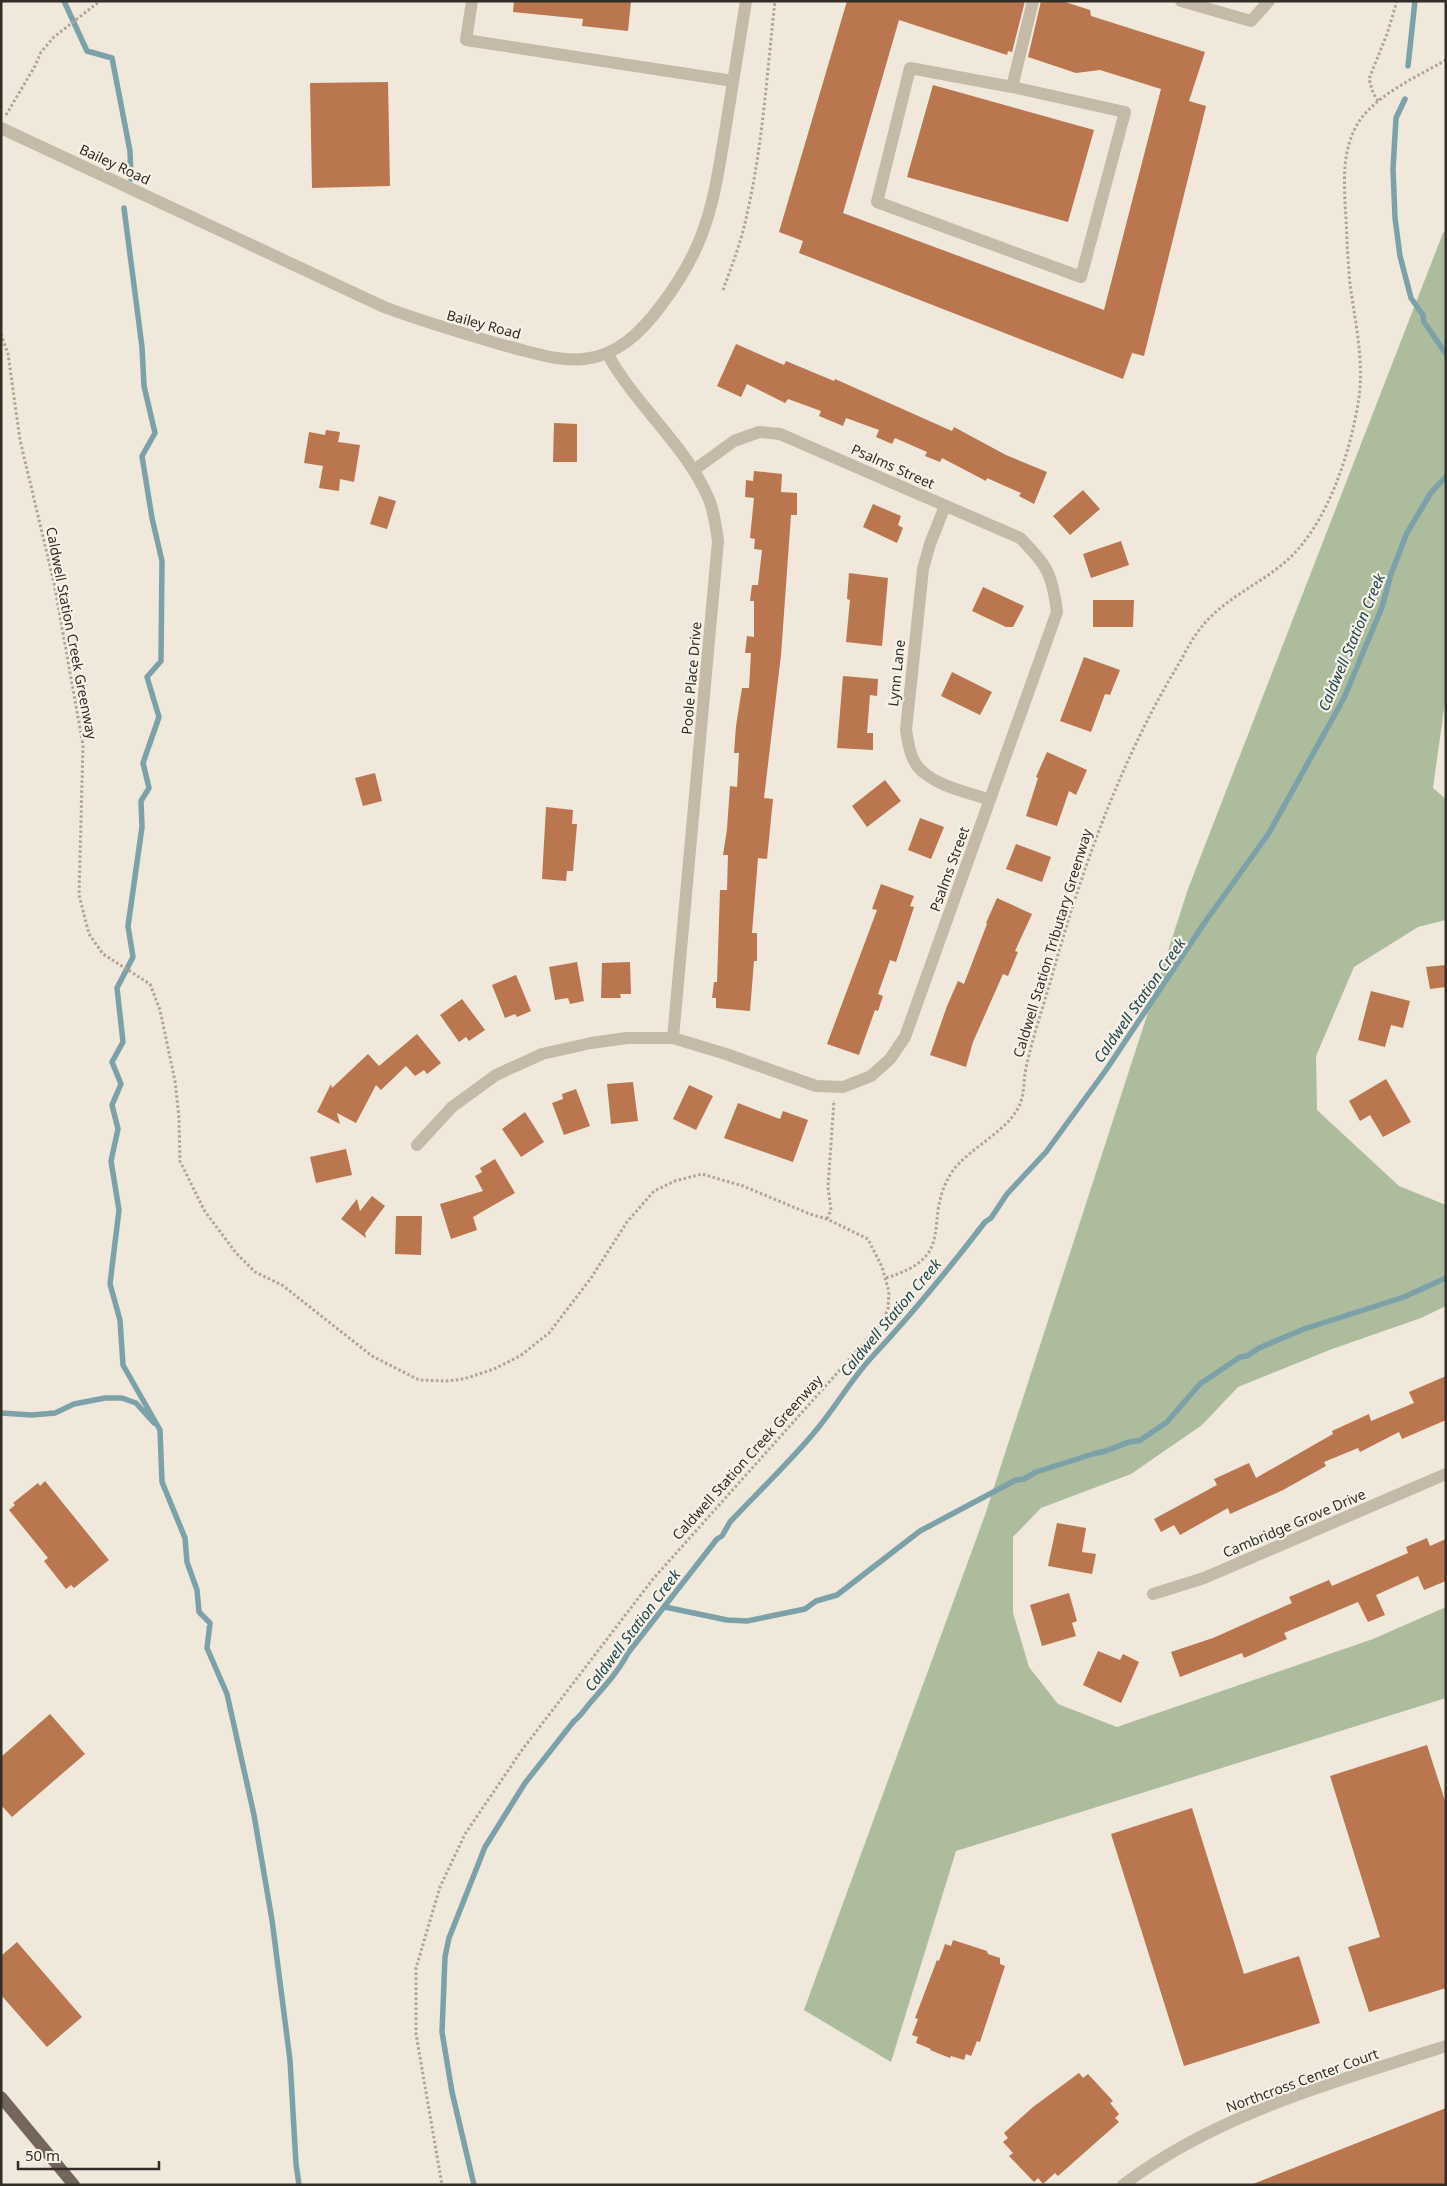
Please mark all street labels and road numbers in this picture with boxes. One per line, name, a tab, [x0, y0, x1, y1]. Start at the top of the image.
street label: Bailey Road	[76, 139, 154, 189]
street label: Bailey Road	[445, 305, 523, 343]
street label: Psalms Street	[848, 439, 938, 493]
street label: Caldwell Station Creek Greenway	[42, 525, 102, 742]
street label: Poole Place Drive	[677, 621, 705, 735]
street label: Lynn Lane	[883, 639, 909, 707]
street label: Psalms Street	[925, 824, 973, 914]
street label: Caldwell Station Tributary Greenway	[1008, 826, 1096, 1060]
street label: Caldwell Station Creek Greenway	[668, 1370, 827, 1544]
street label: Cambridge Grove Drive	[1220, 1484, 1369, 1562]
street label: Northcross Center Court	[1223, 2044, 1381, 2116]

